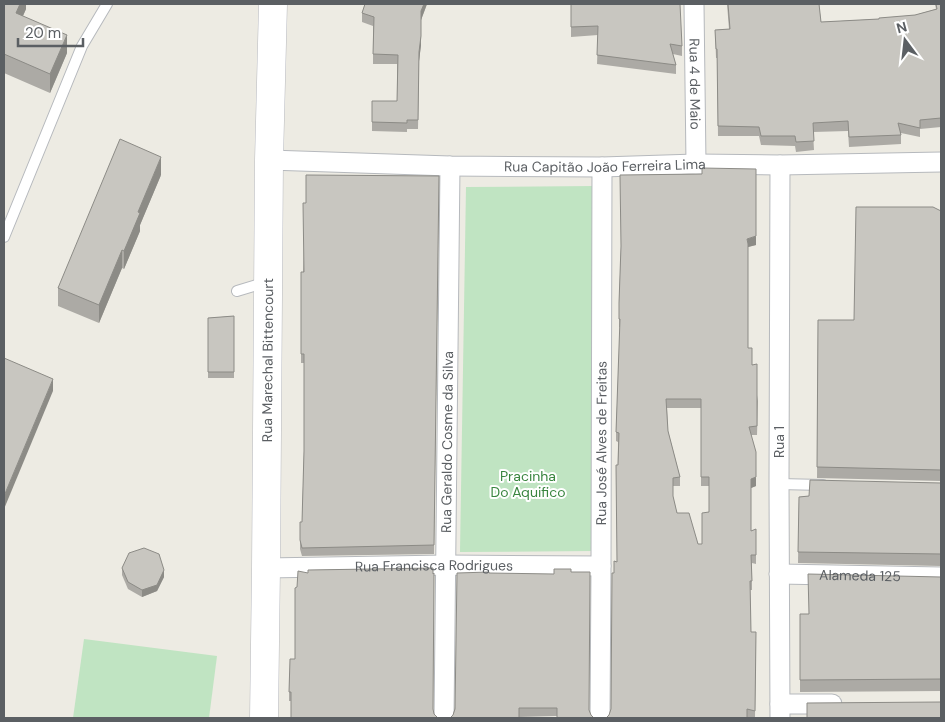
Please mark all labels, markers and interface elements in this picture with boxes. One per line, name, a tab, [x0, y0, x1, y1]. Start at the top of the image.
scale bar	[18, 15, 82, 47]
north arrow	[880, 15, 930, 65]
text: N	[894, 17, 909, 37]
text: 20 m	[25, 23, 61, 43]
street label: Rua 4 de Maio	[685, 38, 705, 130]
street label: Rua Capitão João Ferreira Lima	[504, 155, 706, 176]
street label: Rua Marechal Bittencourt	[258, 278, 277, 442]
street label: Rua Geraldo Cosme da Silva	[437, 351, 457, 533]
street label: Rua José Alves de Freitas	[592, 361, 611, 525]
street label: Rua 1	[770, 426, 788, 458]
park label: Pracinha Do Aquifico	[491, 467, 565, 501]
street label: Rua Francisca Rodrigues	[355, 556, 513, 576]
street label: Alameda 125	[819, 566, 901, 585]

